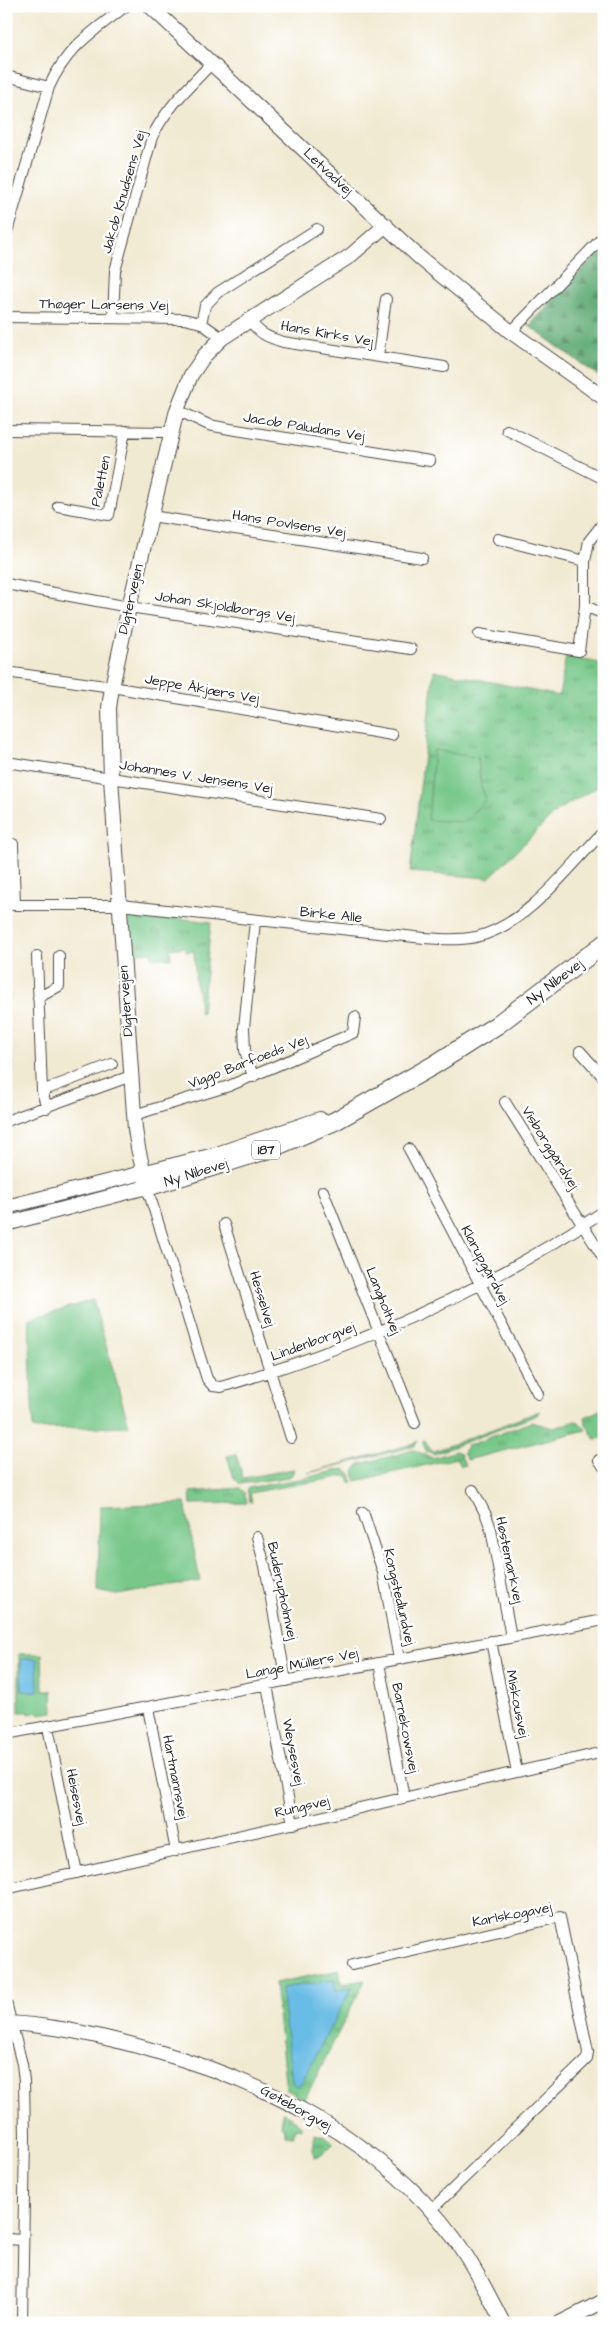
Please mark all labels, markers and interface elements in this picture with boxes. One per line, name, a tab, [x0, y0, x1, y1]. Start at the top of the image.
street label: Jakob Knudsens Vej	[97, 128, 151, 256]
street label: Letvadvej	[299, 144, 358, 201]
street label: Thøger Larsens Vej	[39, 294, 169, 316]
street label: Hans Kirks Vej	[279, 316, 375, 352]
street label: Jacob Paludans Vej	[242, 408, 367, 447]
street label: Paletten	[86, 454, 116, 508]
street label: Hans Povlsens Vej	[231, 505, 348, 543]
street label: Digtervejen	[113, 562, 149, 636]
street label: Johan Skjoldborgs Vej	[154, 586, 297, 628]
street label: Jeppe Åkjærs Vej	[143, 669, 261, 709]
street label: Johannes V. Jensens Vej	[118, 755, 275, 799]
street label: Birke Alle	[299, 902, 364, 928]
street label: Ny Nibevej	[523, 954, 588, 1010]
street label: Digtervejen	[114, 965, 138, 1037]
street label: Viggo Barfoeds Vej	[186, 1030, 311, 1094]
street label: Visborggårdvej	[516, 1102, 584, 1194]
road number: 187	[252, 1140, 280, 1160]
street label: Ny Nibevej	[162, 1154, 231, 1192]
street label: Klarupgårdvej	[456, 1222, 514, 1309]
street label: Langholtvej	[360, 1264, 406, 1338]
street label: Hesselvej	[244, 1269, 280, 1330]
street label: Lindenborgvej	[268, 1317, 359, 1367]
street label: Høstemarkvej	[490, 1515, 528, 1606]
street label: Buderupholmvej	[262, 1540, 302, 1642]
street label: Kongstedlundvej	[378, 1547, 420, 1648]
street label: Lange Müllers Vej	[244, 1643, 360, 1685]
street label: Miskousvej	[501, 1668, 533, 1740]
street label: Barnekowsvej	[386, 1681, 424, 1775]
street label: Weysesvej	[277, 1717, 309, 1787]
street label: Hartmannsvej	[157, 1733, 193, 1821]
street label: Heisesvej	[61, 1767, 91, 1827]
street label: Rungsvej	[273, 1791, 332, 1823]
street label: Karlskogavej	[470, 1897, 554, 1933]
street label: Gøteborgvej	[257, 2080, 336, 2136]

